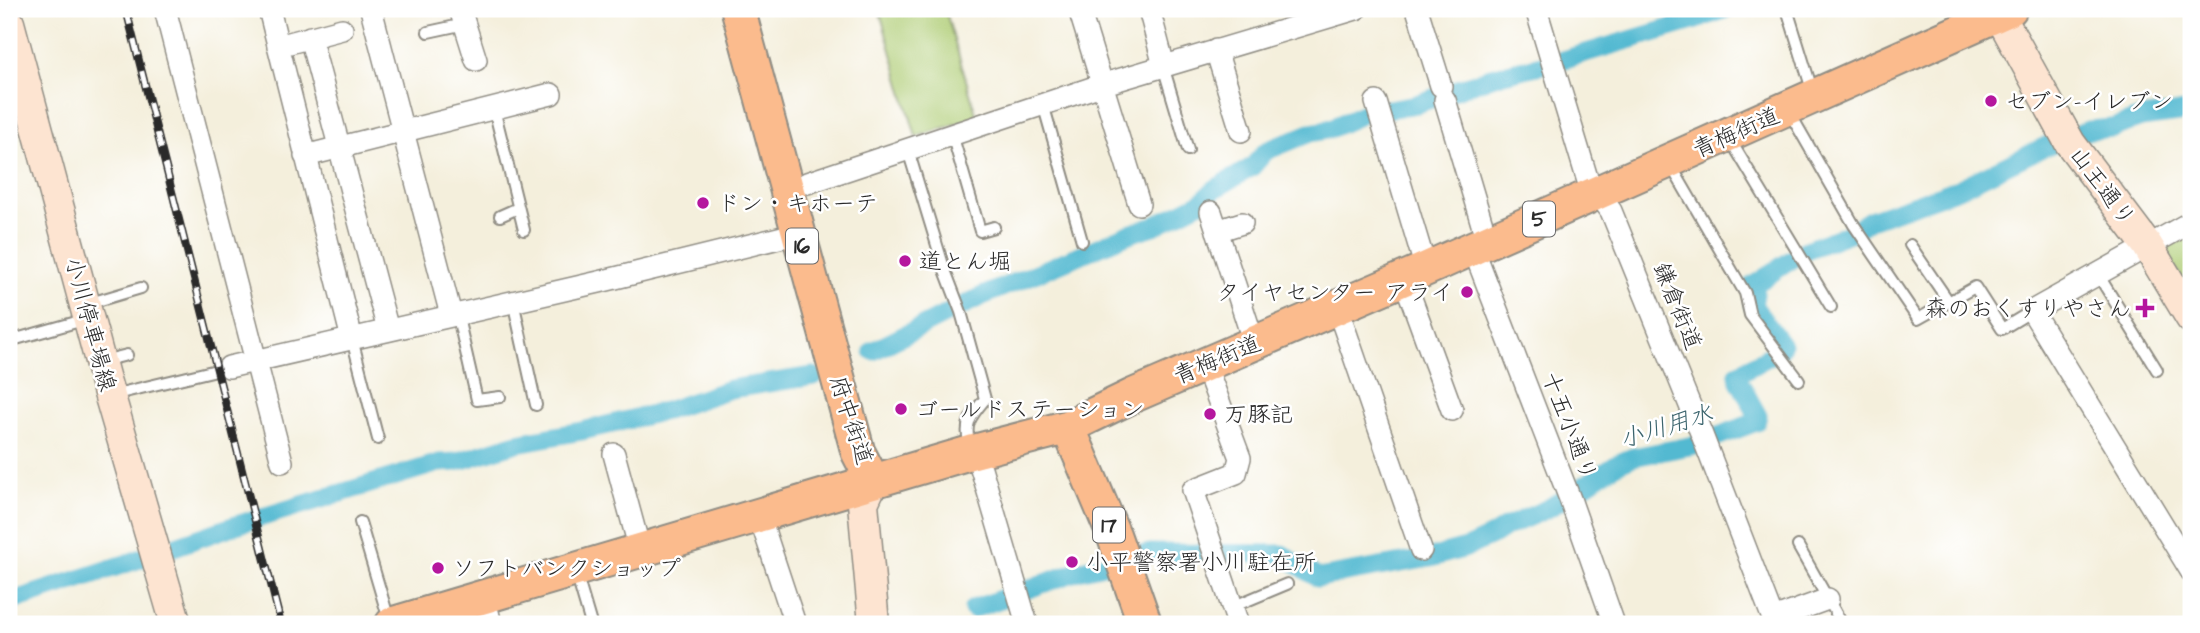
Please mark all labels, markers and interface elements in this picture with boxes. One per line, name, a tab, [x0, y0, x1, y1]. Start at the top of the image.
place label: セブン-イレブン	[2005, 86, 2173, 118]
marker: セブン-イレブン	[1983, 93, 1999, 109]
street label: 青梅街道	[1688, 100, 1785, 166]
street label: 山王通り	[2062, 140, 2143, 233]
place label: ドン・キホーテ	[717, 188, 878, 220]
marker: ドン・キホーテ	[695, 195, 711, 211]
road number: 5	[1523, 202, 1555, 236]
road number: 16	[786, 229, 818, 264]
place label: 道とん堀	[919, 246, 1011, 278]
street label: 小川停車場線	[57, 253, 123, 395]
marker: 道とん堀	[897, 253, 913, 269]
street label: 鎌倉街道	[1645, 258, 1709, 355]
place label: タイヤセンター アライ	[1217, 277, 1453, 309]
marker: タイヤセンター アライ	[1459, 284, 1475, 300]
place label: 森のおくすりやさん	[1924, 293, 2131, 325]
marker: 森のおくすりやさん	[2137, 300, 2153, 316]
street label: 青梅街道	[1169, 327, 1266, 393]
street label: 十五小通り	[1534, 367, 1605, 486]
street label: 府中街道	[822, 372, 880, 469]
place label: ゴールドステーション	[915, 394, 1145, 426]
water label: 小川用水	[1615, 397, 1717, 457]
place label: 万豚記	[1224, 399, 1293, 431]
marker: ゴールドステーション	[893, 401, 909, 417]
marker: 万豚記	[1202, 406, 1218, 422]
road number: 17	[1093, 508, 1125, 542]
place label: 小平警察署小川駐在所	[1086, 547, 1316, 579]
place label: ソフトバンクショップ	[452, 553, 681, 585]
marker: 小平警察署小川駐在所	[1064, 554, 1080, 570]
marker: ソフトバンクショップ	[430, 560, 446, 576]

